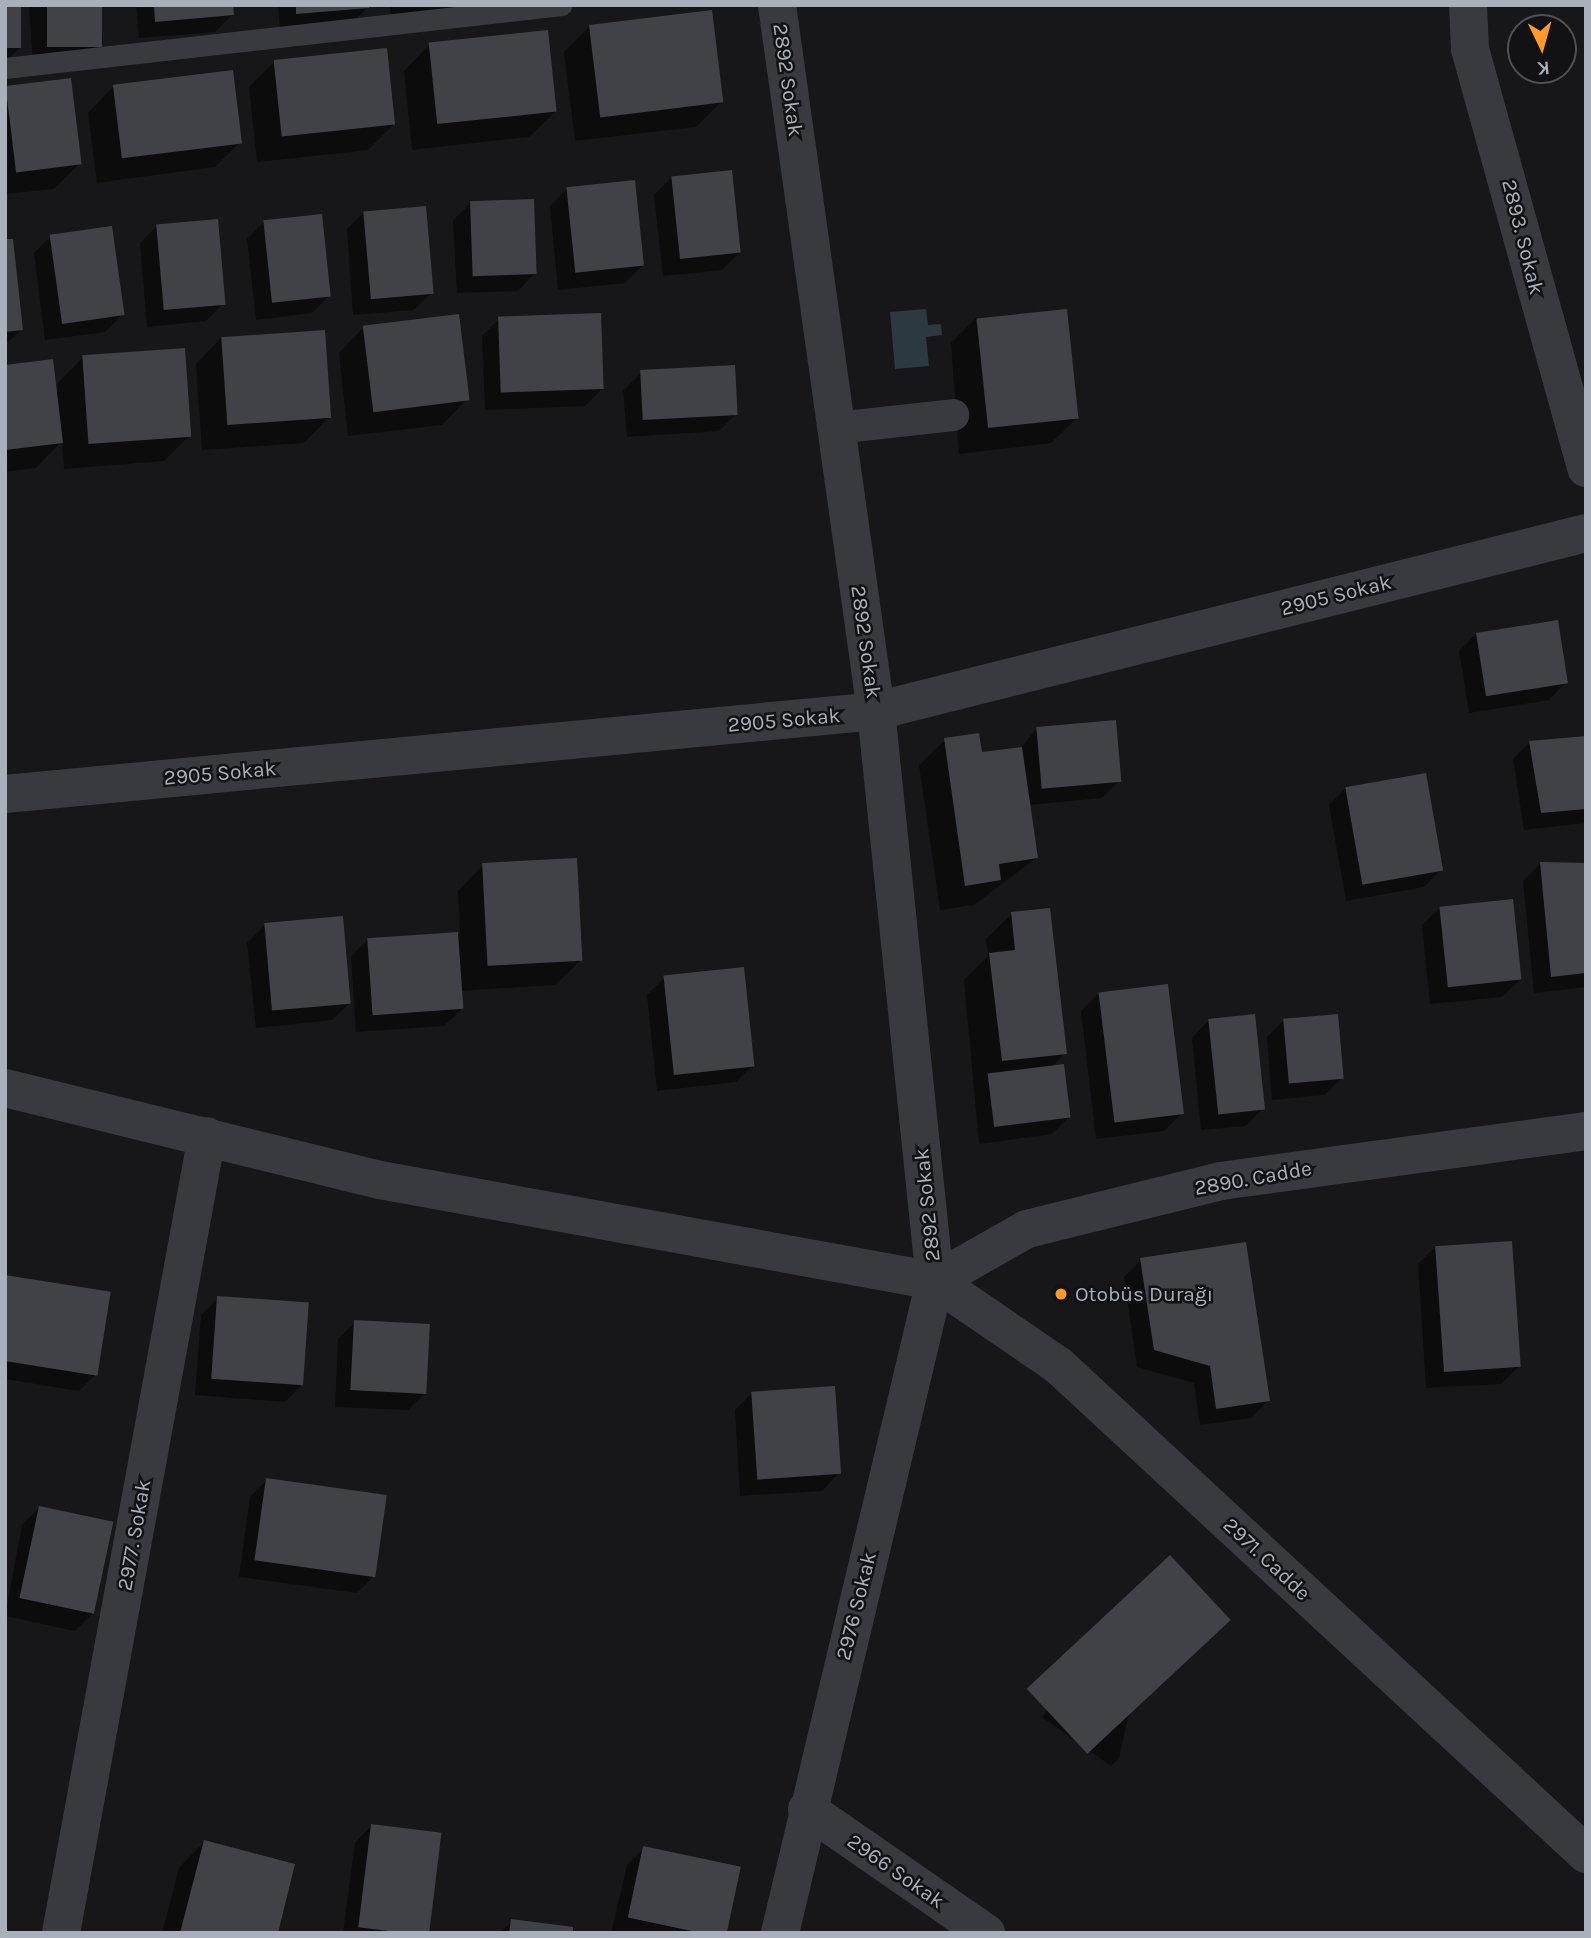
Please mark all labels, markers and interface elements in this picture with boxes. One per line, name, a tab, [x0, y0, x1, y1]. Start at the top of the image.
north arrow	[1507, 14, 1577, 84]
street label: 2892 Sokak	[768, 22, 808, 138]
text: K	[1537, 56, 1551, 79]
street label: 2893. Sokak	[1497, 177, 1549, 297]
street label: 2905 Sokak	[1278, 569, 1394, 621]
street label: 2892 Sokak	[846, 584, 886, 700]
street label: 2905 Sokak	[727, 703, 841, 737]
street label: 2905 Sokak	[163, 756, 277, 790]
street label: 2892 Sokak	[909, 1147, 945, 1263]
street label: 2890. Cadde	[1192, 1155, 1314, 1201]
place label: Otobüs Durağı	[1075, 1281, 1213, 1307]
marker: Otobüs Durağı	[1053, 1286, 1069, 1302]
street label: 2977. Sokak	[112, 1478, 156, 1592]
street label: 2971. Cadde	[1218, 1512, 1316, 1606]
street label: 2976 Sokak	[830, 1549, 882, 1663]
street label: 2966 Sokak	[843, 1828, 949, 1914]

